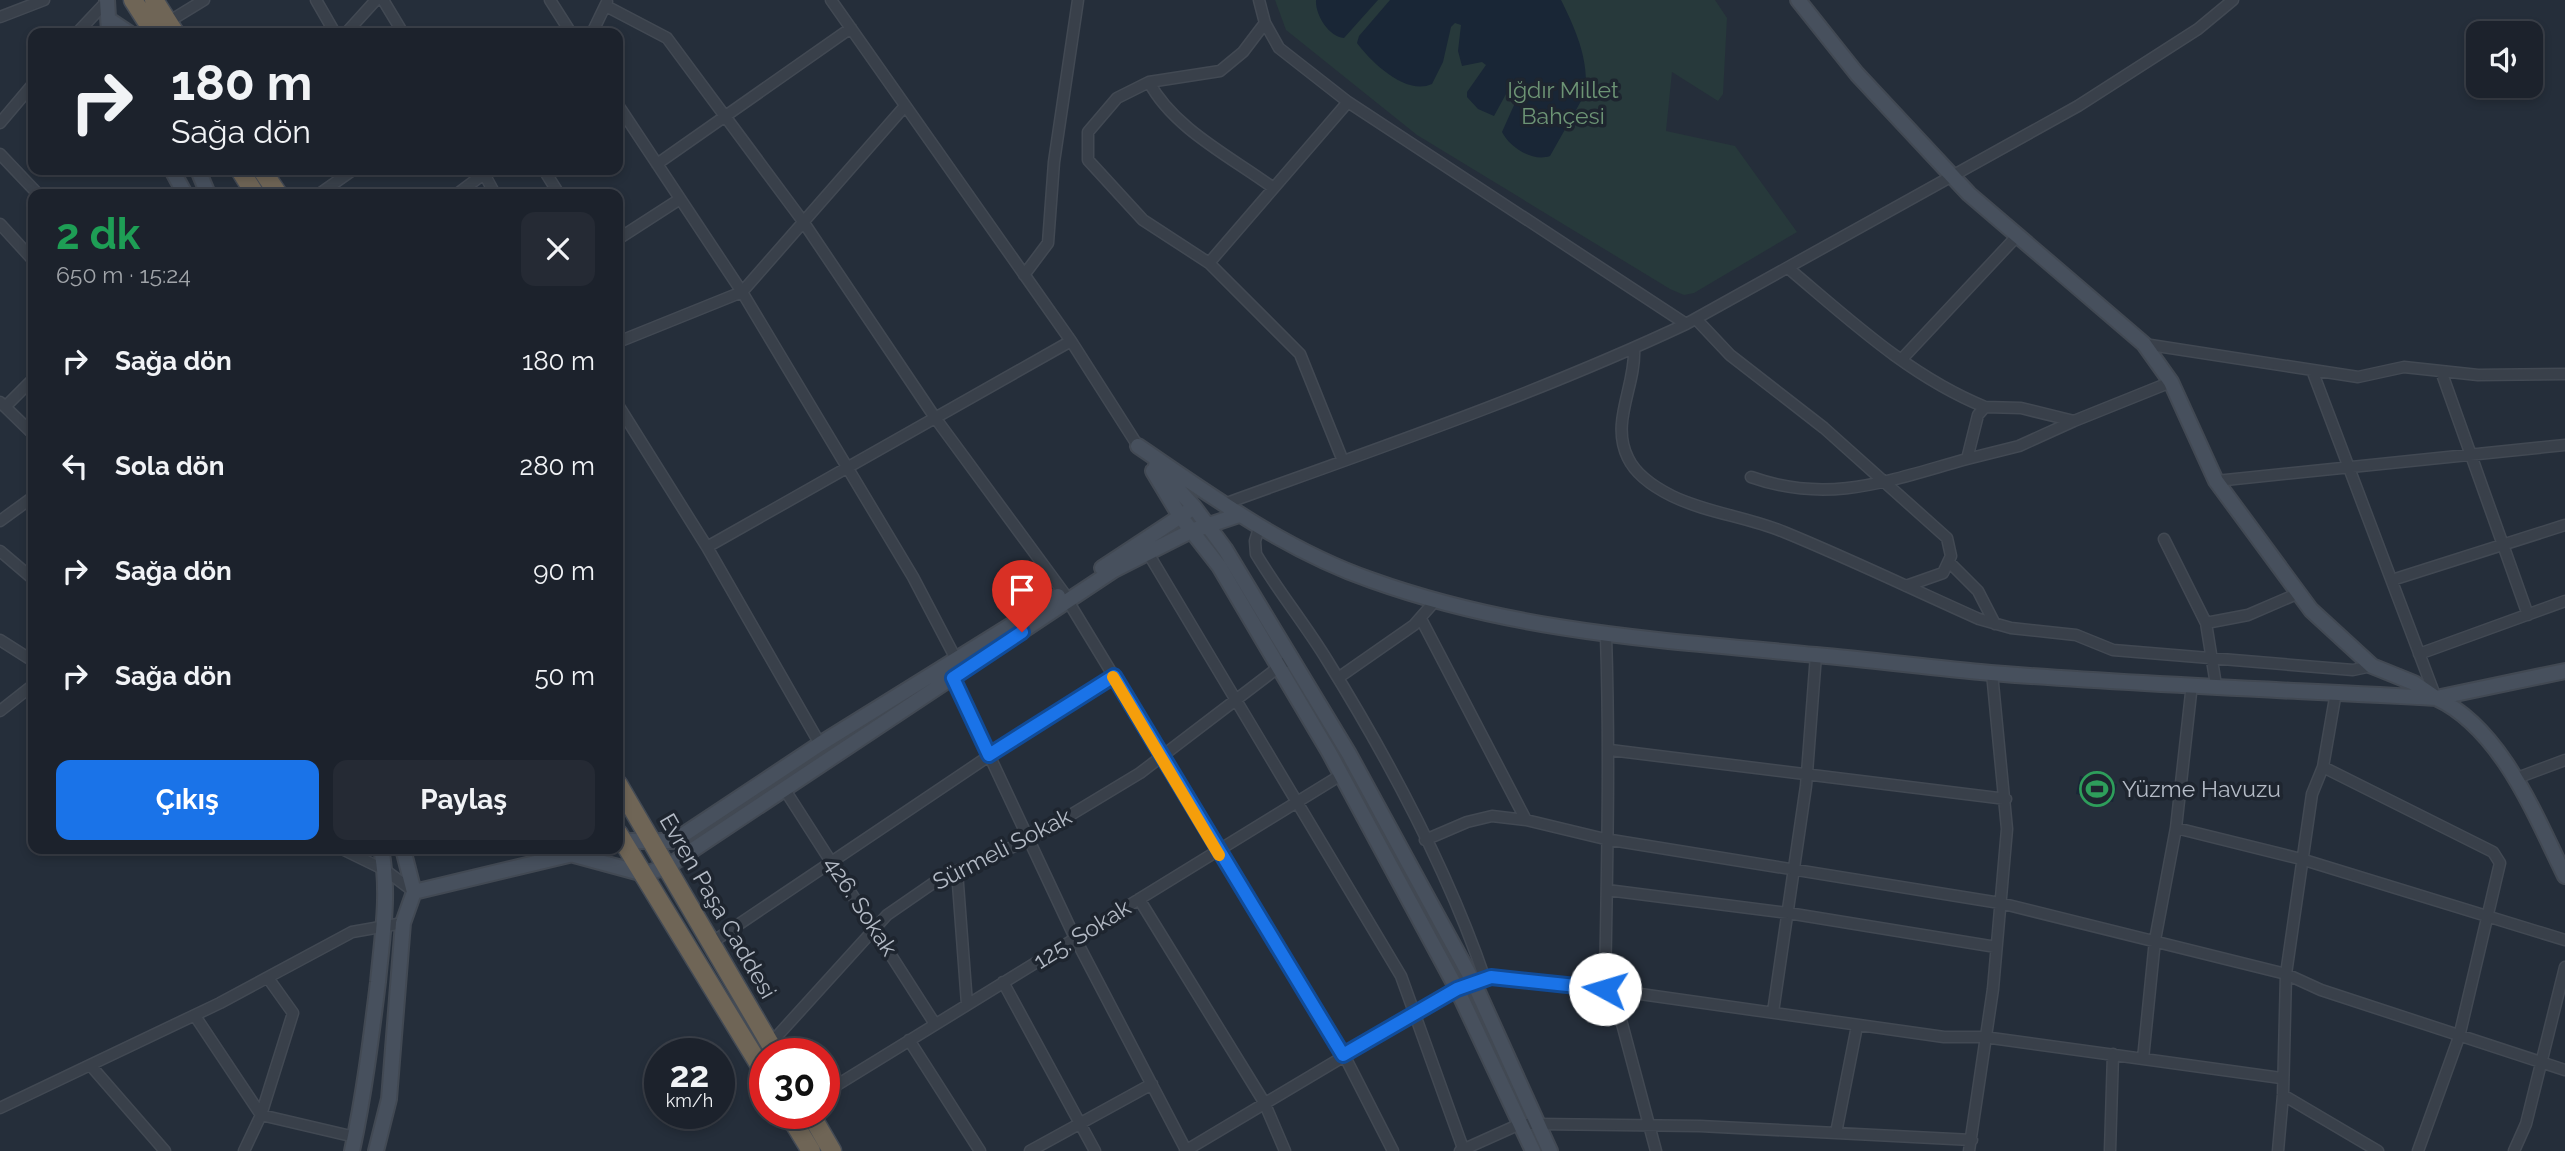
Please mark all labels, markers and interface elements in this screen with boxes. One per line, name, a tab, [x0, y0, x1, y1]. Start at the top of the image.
map controls	[2466, 21, 2543, 98]
button: sound	[2466, 21, 2543, 98]
text: 180 m	[171, 54, 312, 111]
icon: right	[56, 56, 147, 147]
park label: Iğdır Millet Bahçesi	[1507, 76, 1619, 129]
text: Sağa dön	[171, 113, 311, 150]
text: 2 dk	[56, 210, 140, 259]
button: close	[521, 212, 595, 286]
text: 650 m · 15:24	[56, 261, 191, 288]
icon: right	[56, 342, 94, 380]
text: Sağa dön	[115, 346, 232, 376]
text: 180 m	[522, 346, 595, 376]
icon: left	[56, 447, 94, 485]
text: Sola dön	[115, 451, 224, 481]
text: 280 m	[520, 451, 595, 481]
icon: right	[56, 552, 94, 590]
text: Sağa dön	[115, 556, 232, 586]
text: 90 m	[533, 556, 595, 586]
pin	[992, 560, 1052, 632]
icon: arrive	[1003, 571, 1041, 609]
icon: right	[56, 657, 94, 695]
text: Sağa dön	[115, 661, 232, 691]
text: 50 m	[534, 661, 595, 691]
button: Çıkış	[56, 760, 319, 840]
button: Paylaş	[333, 760, 595, 840]
sports icon: Yüzme Havuzu	[2078, 770, 2116, 808]
place label: Yüzme Havuzu	[2122, 775, 2281, 802]
street label: Sürmeli Sokak	[928, 802, 1076, 895]
street label: Evren Paşa Caddesi	[654, 808, 782, 1003]
street label: 426. Sokak	[819, 851, 904, 961]
street label: 125. Sokak	[1028, 893, 1135, 974]
position arrow	[1568, 952, 1642, 1026]
speed limit sign: 30	[749, 1038, 840, 1129]
text: 22	[670, 1054, 709, 1095]
text: km/h	[666, 1090, 713, 1111]

